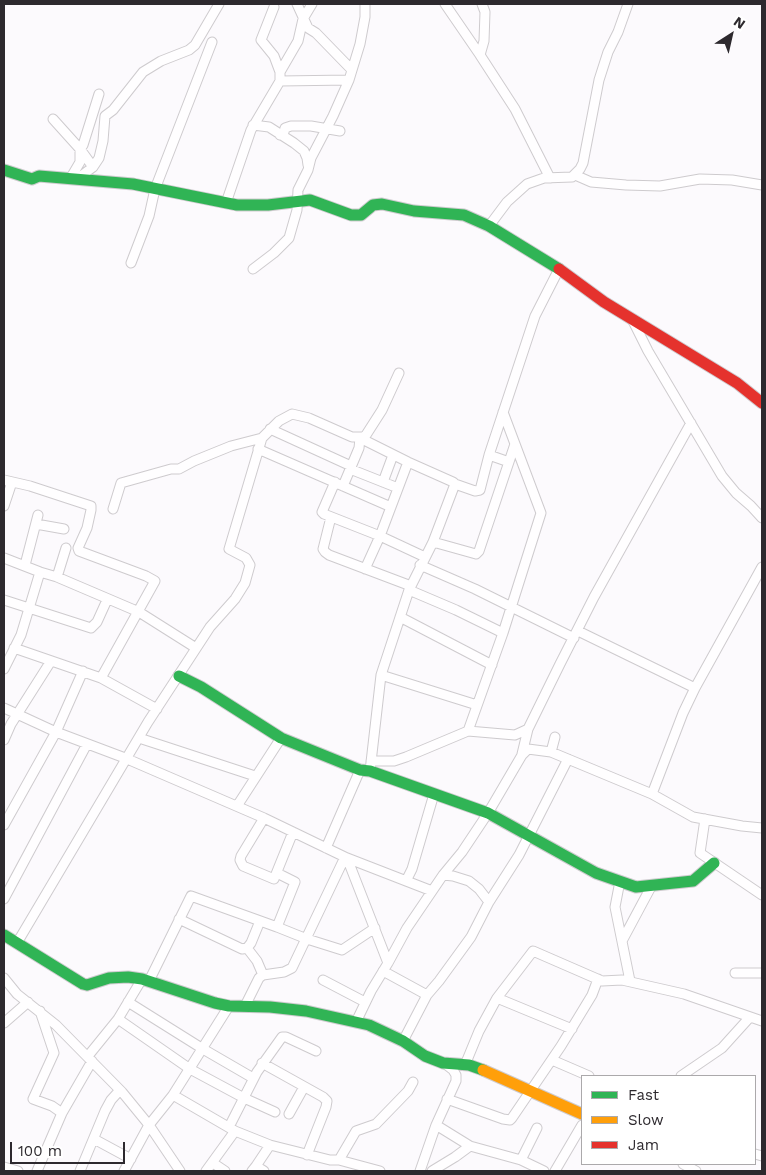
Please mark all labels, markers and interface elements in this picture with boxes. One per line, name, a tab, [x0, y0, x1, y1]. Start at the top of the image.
north arrow	[706, 10, 756, 60]
text: N	[731, 13, 748, 32]
legend	[581, 1075, 756, 1165]
text: Fast	[628, 1086, 659, 1104]
text: Slow	[628, 1111, 664, 1129]
scale bar	[12, 1132, 128, 1164]
text: Jam	[628, 1136, 659, 1154]
text: 100 m	[18, 1142, 62, 1160]

